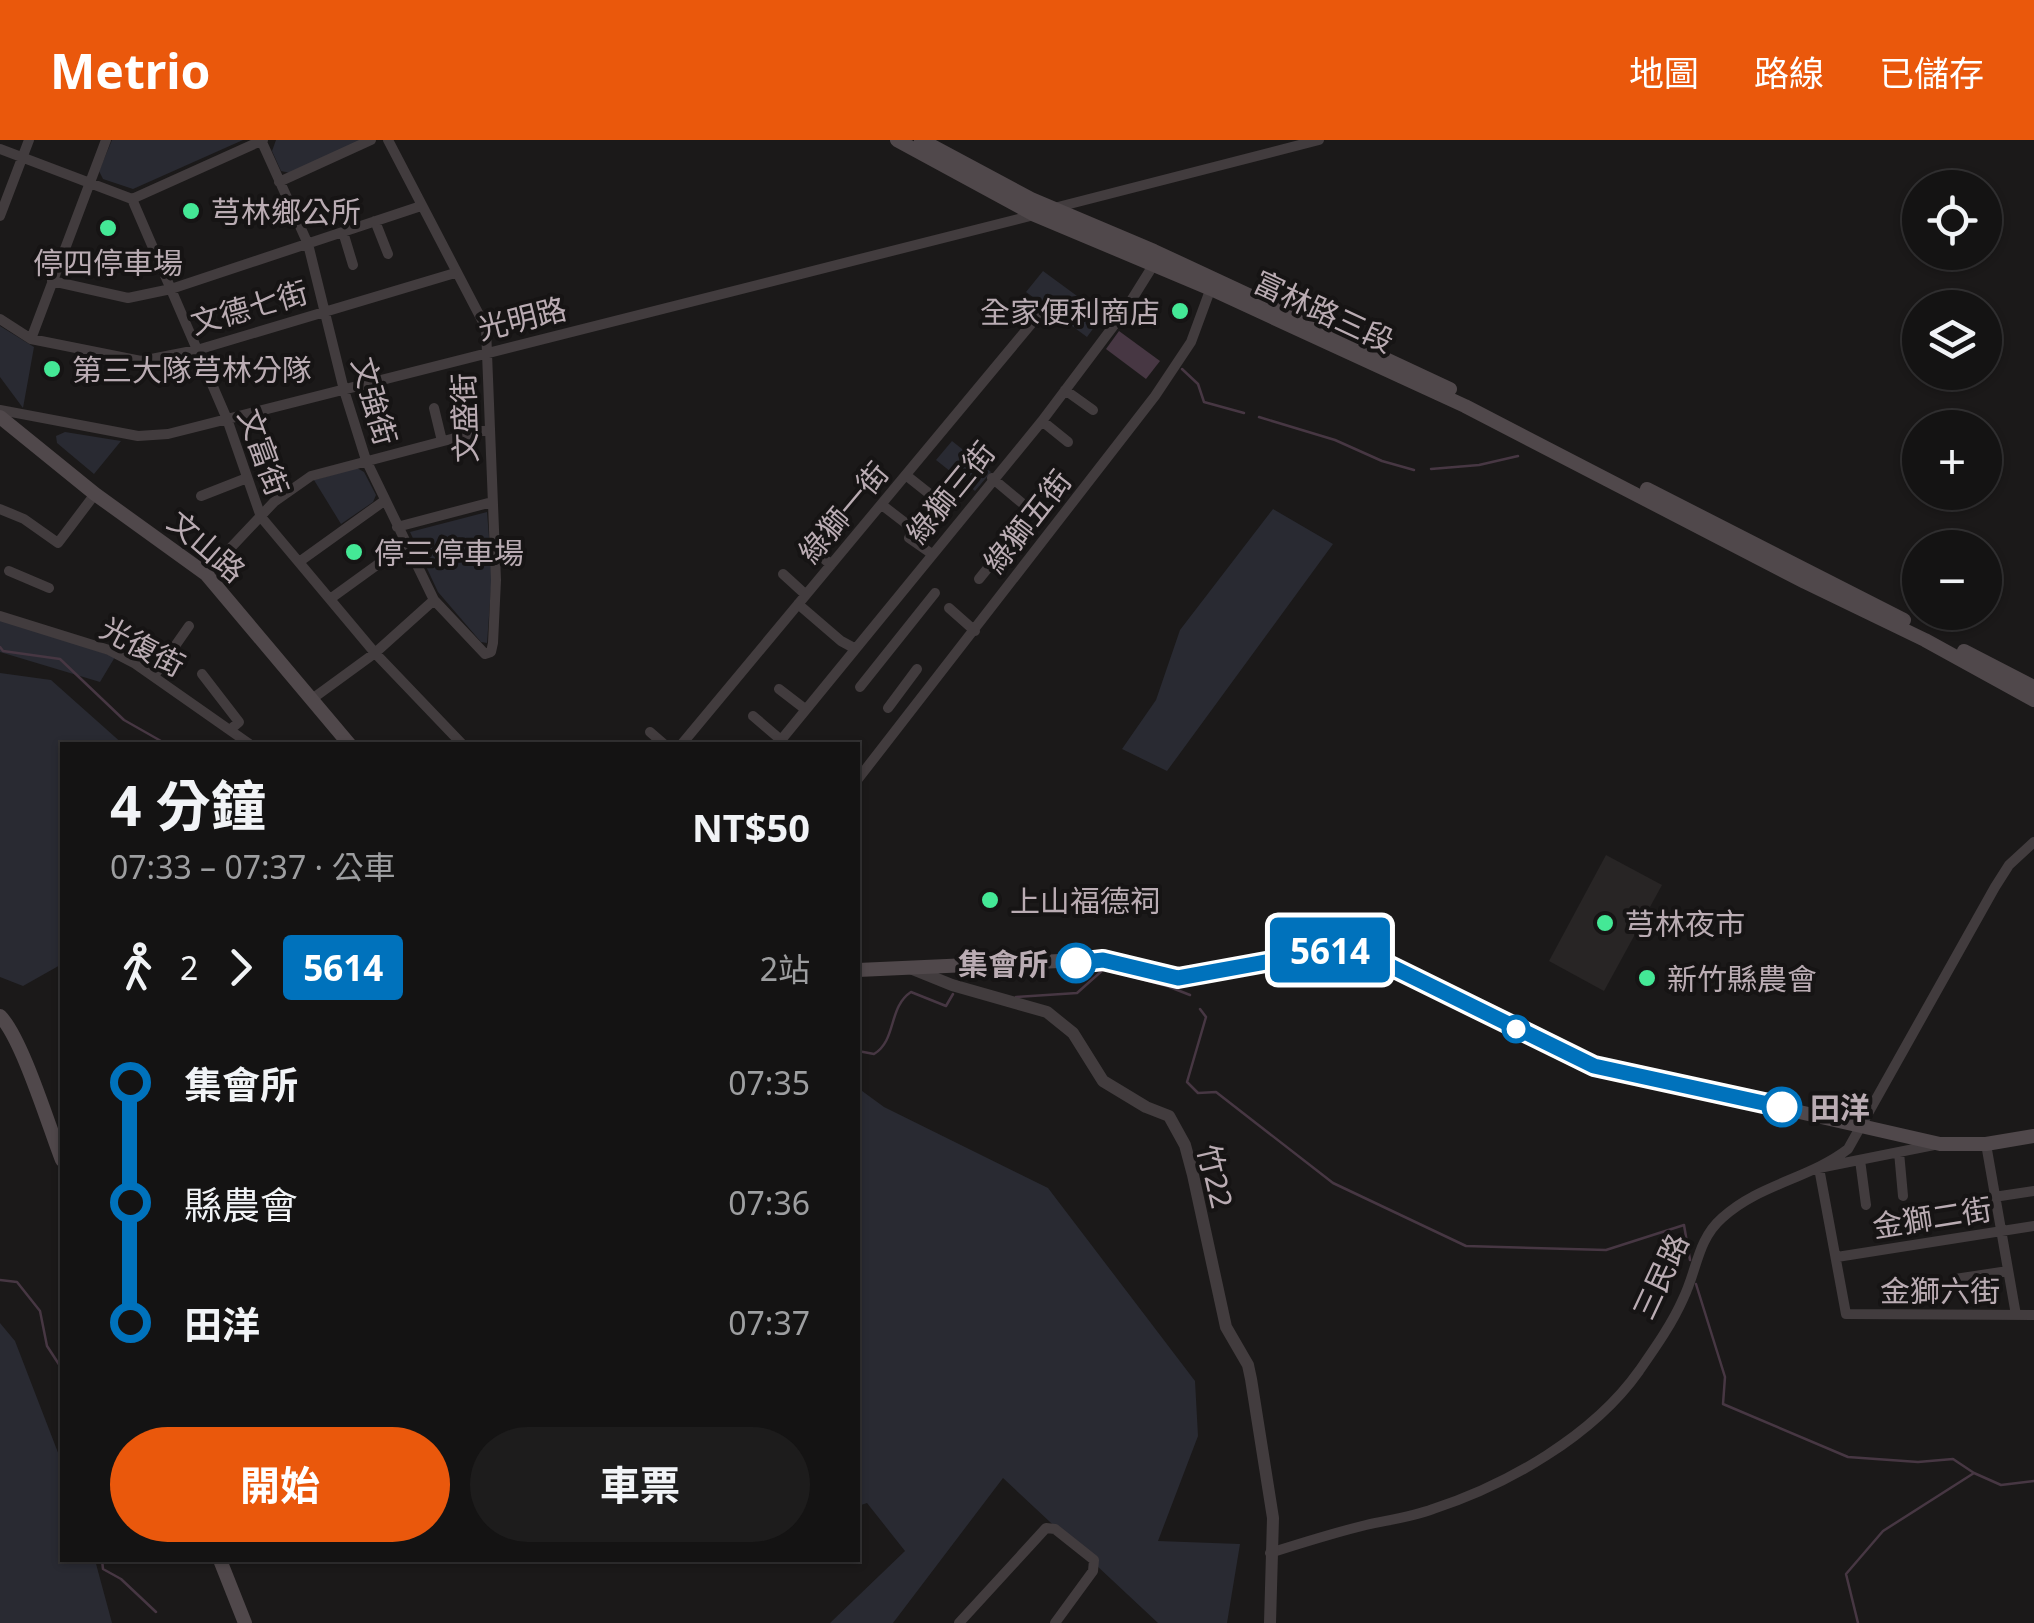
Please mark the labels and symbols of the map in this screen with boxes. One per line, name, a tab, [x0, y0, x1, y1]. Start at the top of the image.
place label: 芎林鄉公所	[211, 191, 361, 232]
marker: 芎林鄉公所	[180, 200, 202, 222]
marker: 停四停車場	[97, 217, 119, 239]
place label: 停四停車場	[33, 242, 183, 283]
street label: 富林路三段	[1247, 261, 1401, 361]
street label: 文德七街	[186, 271, 312, 343]
street label: 光明路	[473, 287, 571, 349]
place label: 全家便利商店	[980, 291, 1160, 332]
marker: 全家便利商店	[1169, 300, 1191, 322]
place label: 第三大隊芎林分隊	[72, 349, 312, 390]
street label: 文強街	[343, 352, 407, 450]
marker: 第三大隊芎林分隊	[41, 358, 63, 380]
street label: 文盛街	[442, 372, 486, 464]
street label: 文富街	[229, 403, 299, 501]
street label: 綠獅三街	[896, 432, 1004, 552]
street label: 綠獅一街	[789, 453, 897, 571]
street label: 綠獅五街	[974, 461, 1080, 581]
street label: 文山路	[160, 501, 254, 591]
place label: 停三停車場	[374, 532, 524, 573]
marker: 停三停車場	[343, 541, 365, 563]
street label: 光復街	[94, 607, 192, 685]
place label: 上山福德祠	[1010, 880, 1160, 921]
marker: 上山福德祠	[979, 889, 1001, 911]
place label: 芎林夜市	[1625, 903, 1745, 944]
marker: 芎林夜市	[1594, 912, 1616, 934]
line badge: 5614	[1260, 918, 1400, 982]
place label: 集會所	[958, 943, 1048, 984]
marker: 集會所	[1057, 944, 1095, 982]
place label: 新竹縣農會	[1667, 958, 1817, 999]
marker: 新竹縣農會	[1636, 967, 1658, 989]
unlabelled marker	[1503, 1016, 1529, 1042]
place label: 田洋	[1810, 1087, 1870, 1128]
marker: 田洋	[1763, 1088, 1801, 1126]
street label: 竹22	[1189, 1140, 1243, 1212]
street label: 金獅二街	[1870, 1187, 1994, 1247]
street label: 三民路	[1622, 1227, 1698, 1325]
street label: 金獅六街	[1880, 1270, 2000, 1311]

